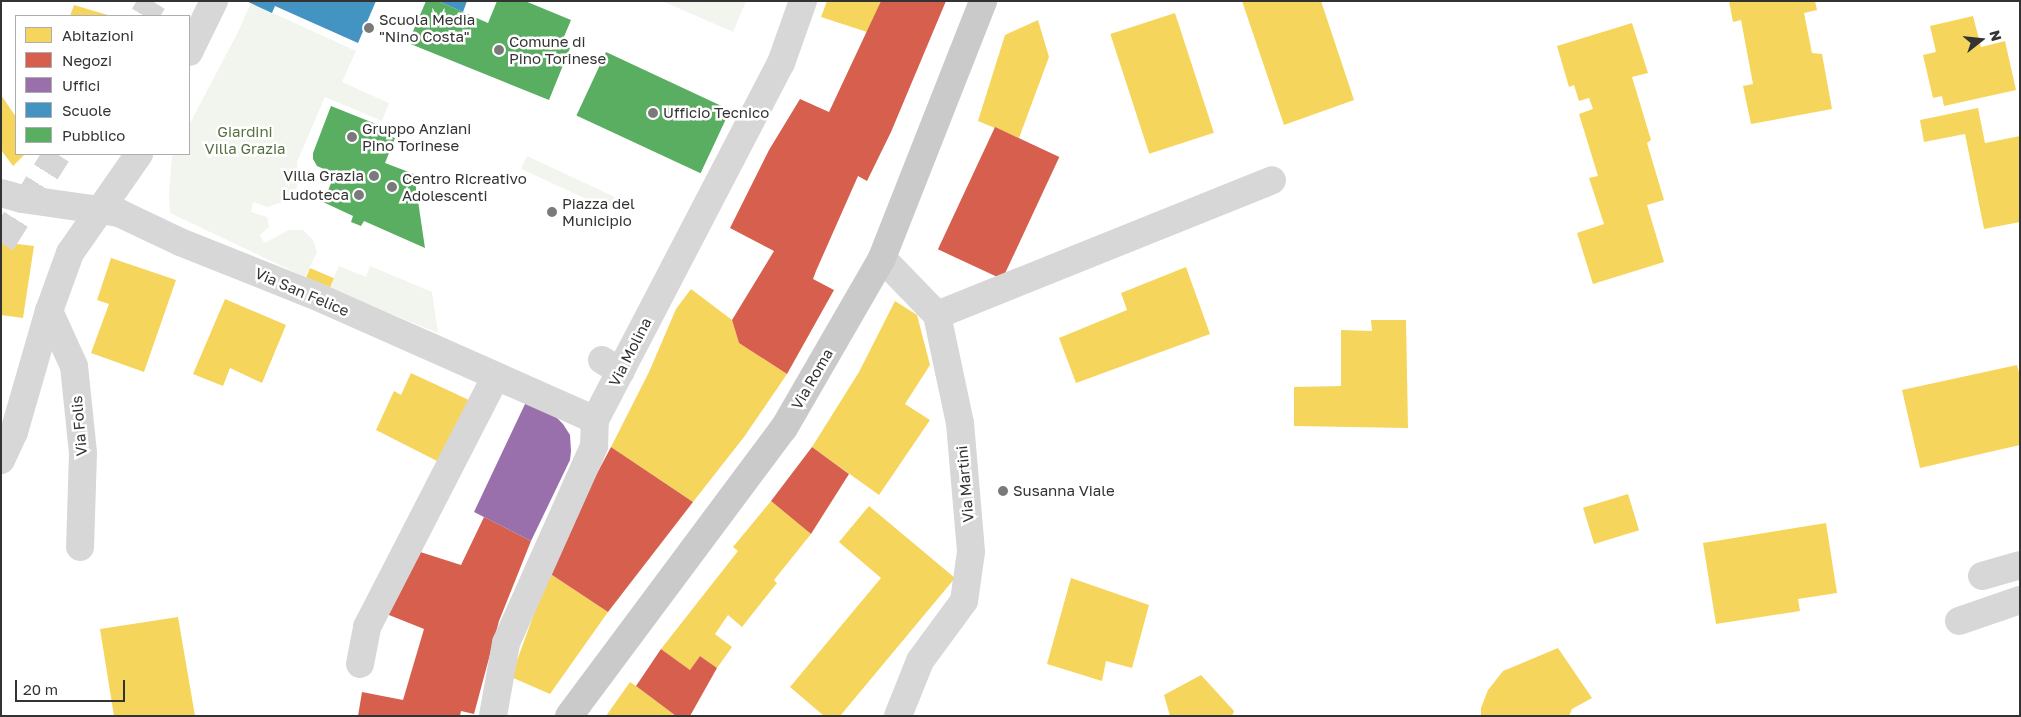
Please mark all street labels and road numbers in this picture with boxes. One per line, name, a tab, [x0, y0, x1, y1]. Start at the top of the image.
street label: Via San Felice	[252, 264, 352, 320]
street label: Via Molina	[605, 315, 655, 389]
street label: Via Roma	[787, 345, 837, 413]
street label: Via Folis	[67, 395, 91, 457]
street label: Via Martini	[953, 445, 977, 523]

